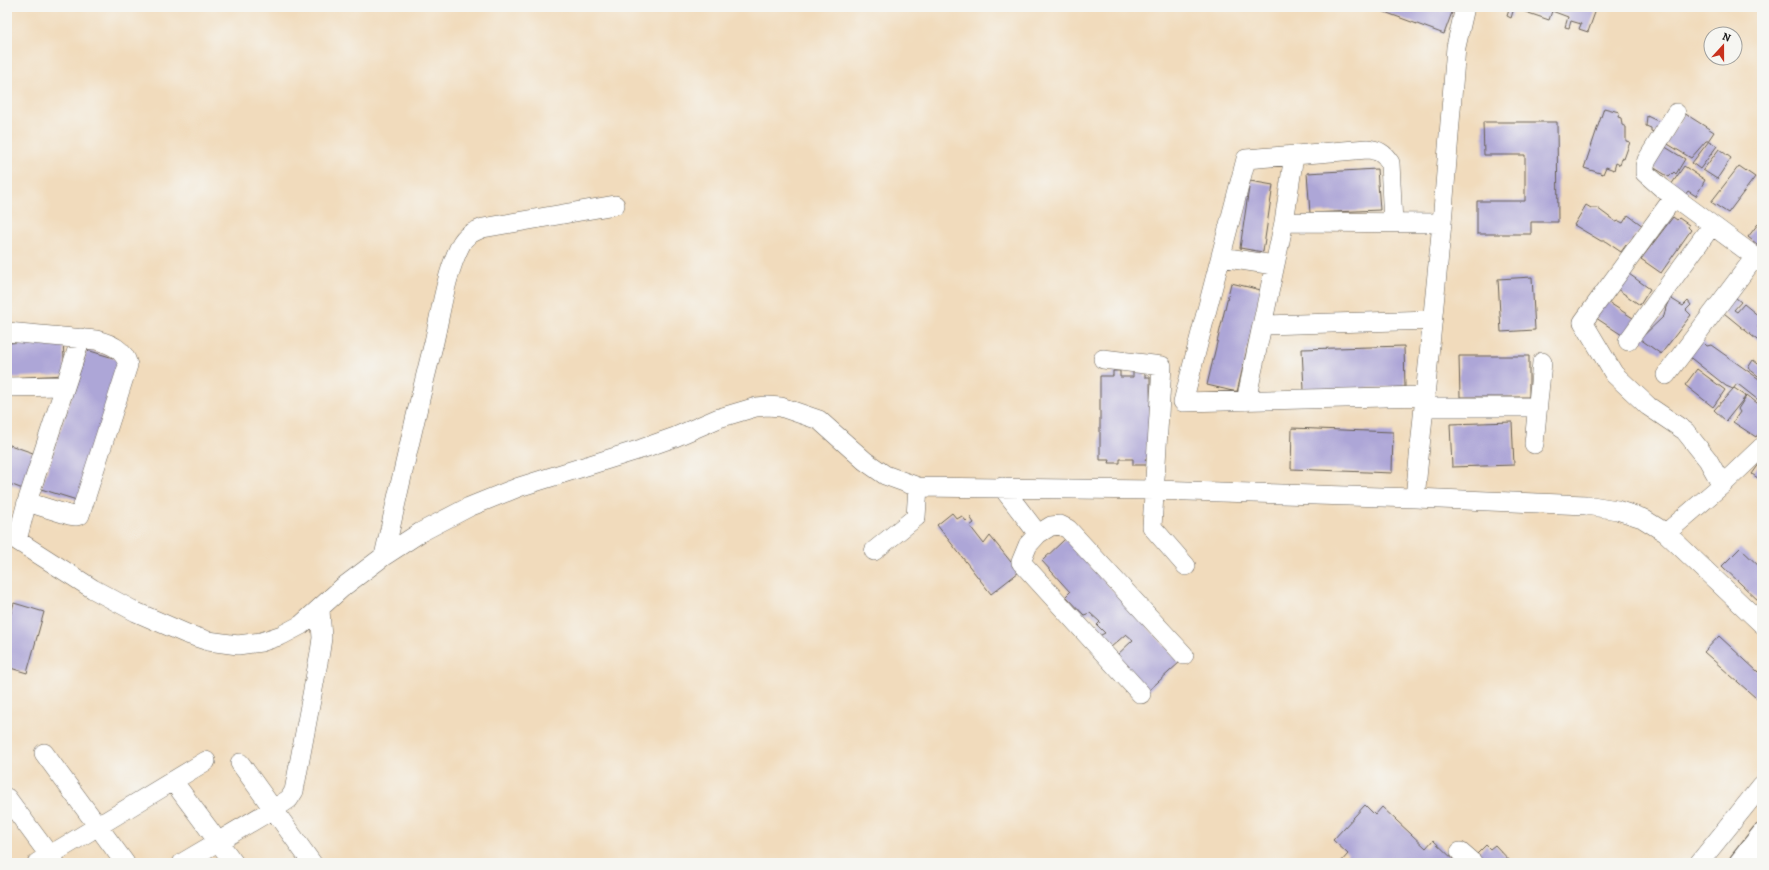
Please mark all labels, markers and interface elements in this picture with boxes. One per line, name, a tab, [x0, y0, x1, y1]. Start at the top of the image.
north arrow	[1703, 26, 1743, 66]
text: N	[1720, 29, 1733, 46]

